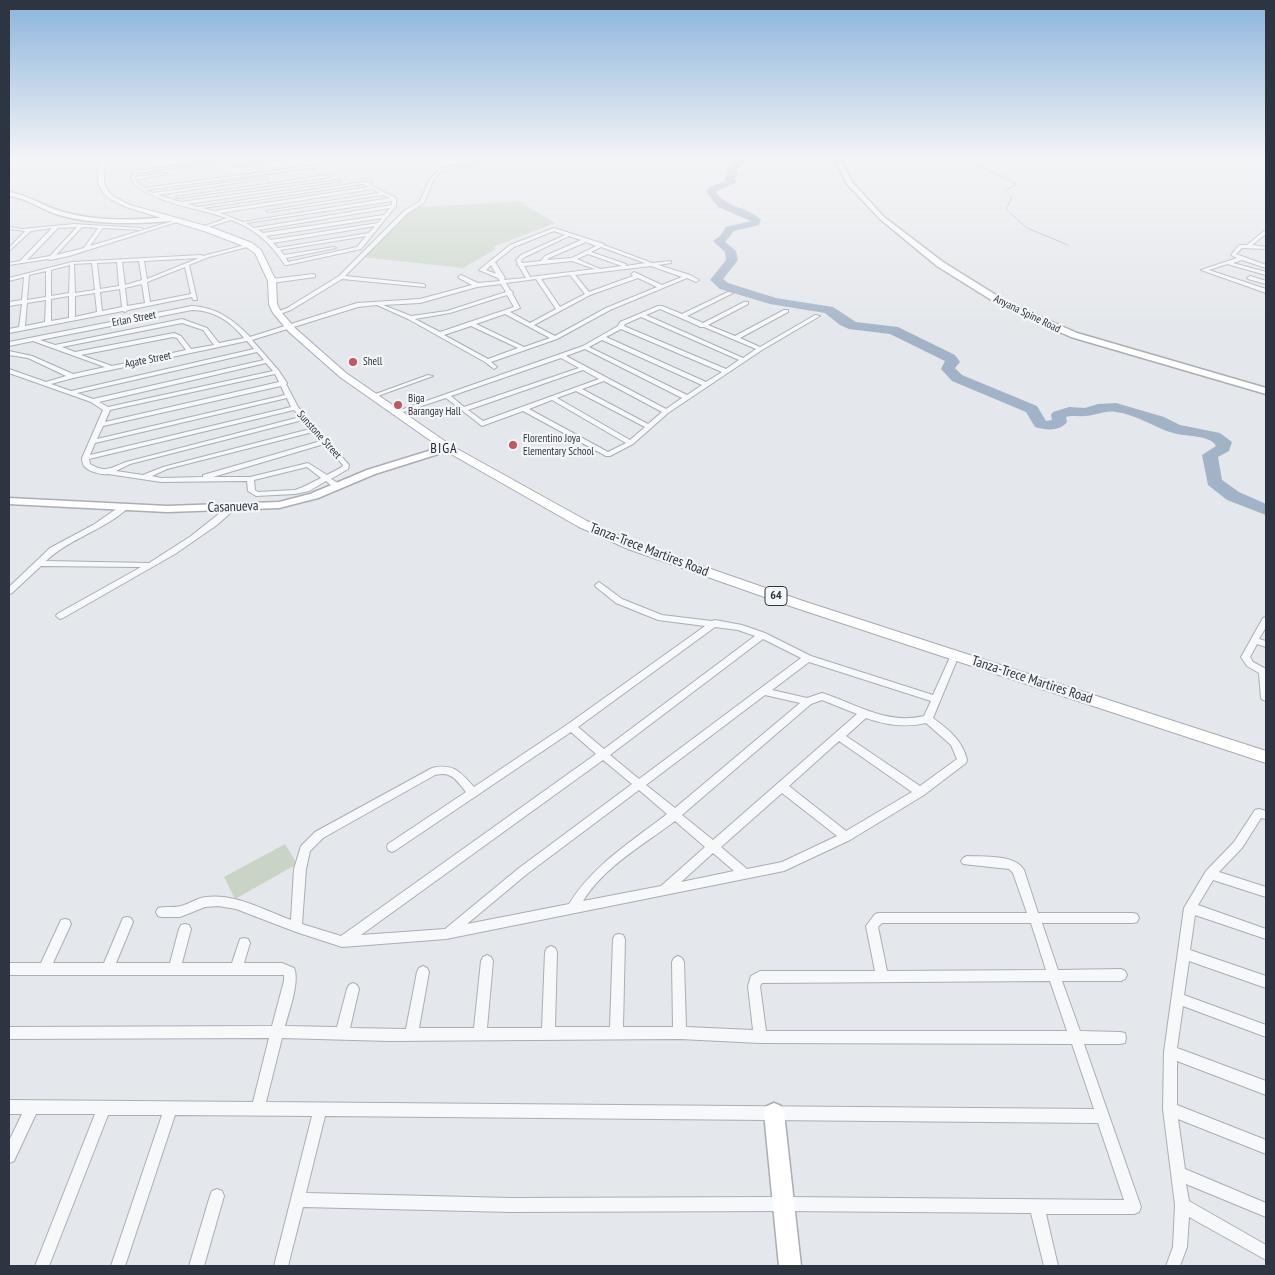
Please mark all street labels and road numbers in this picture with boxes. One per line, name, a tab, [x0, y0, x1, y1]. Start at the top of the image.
street label: Anyana Spine Road	[992, 292, 1062, 336]
street label: Erlan Street	[111, 308, 157, 330]
street label: Agate Street	[124, 349, 172, 371]
street label: Sunstone Street	[294, 408, 344, 462]
street label: Casanueva	[207, 498, 259, 516]
street label: Tanza-Trece Martires Road	[587, 520, 711, 580]
road number: 64	[765, 586, 787, 606]
street label: Tanza-Trece Martires Road	[969, 653, 1095, 707]

